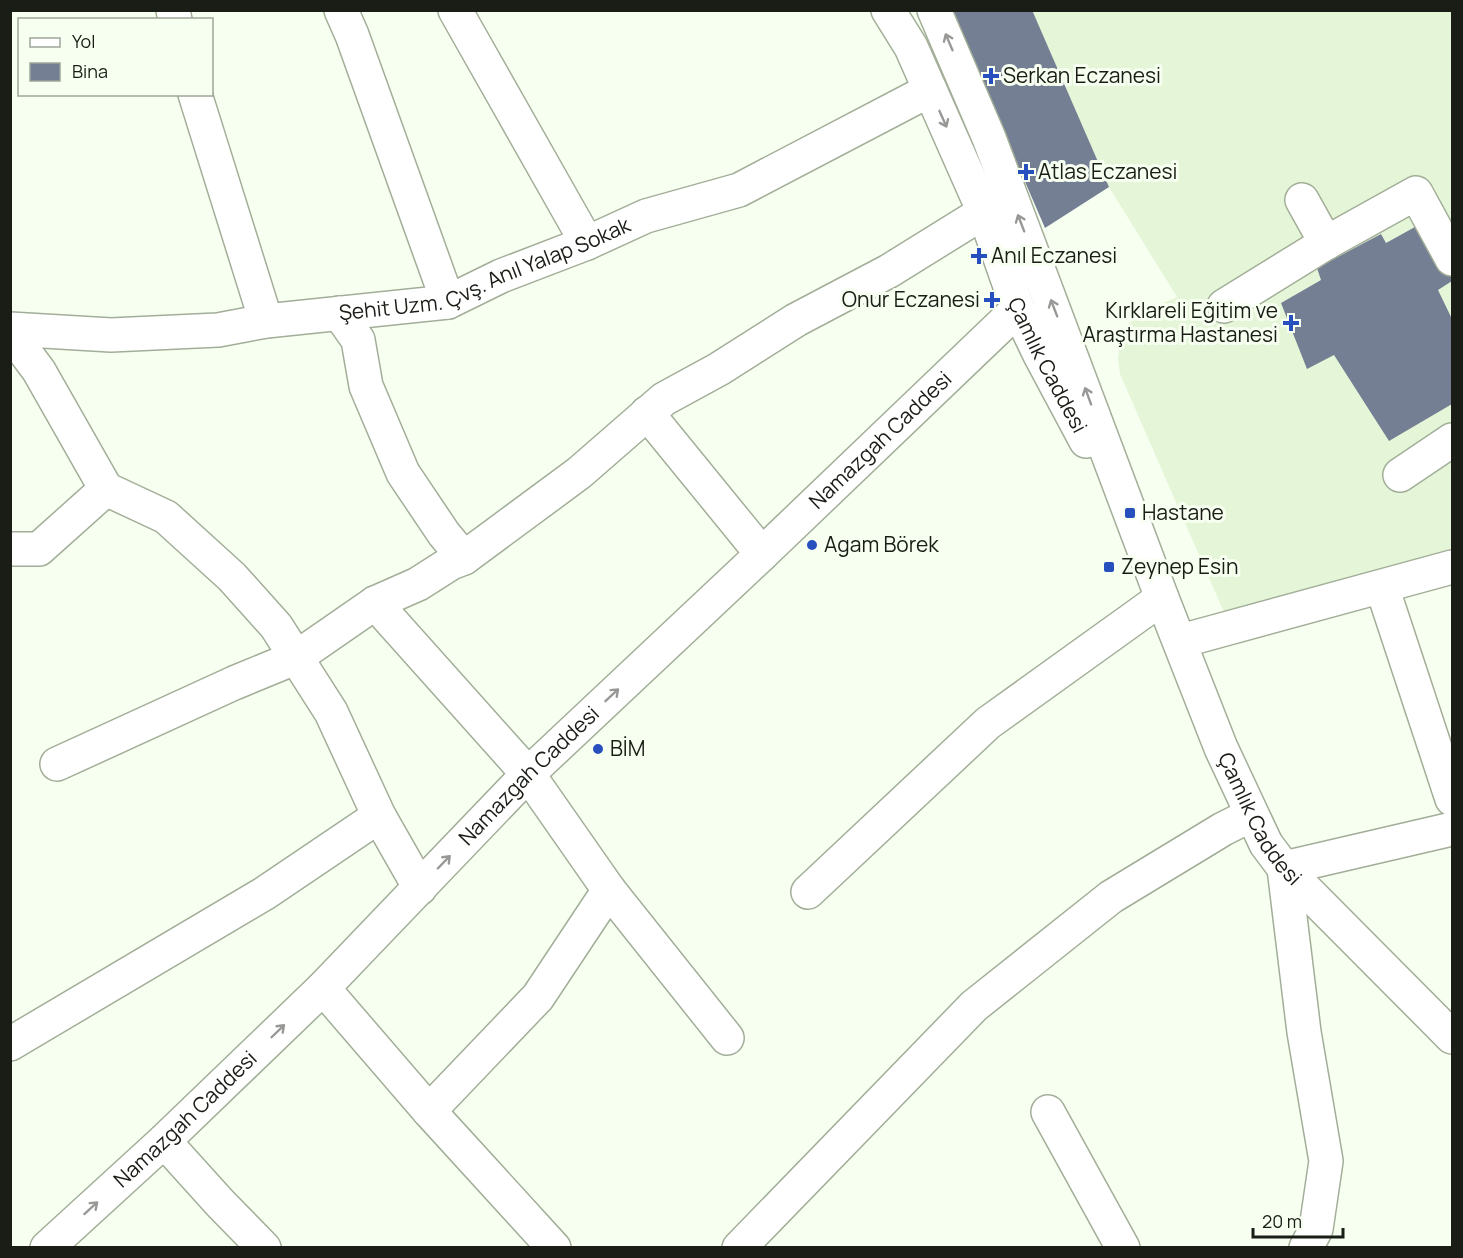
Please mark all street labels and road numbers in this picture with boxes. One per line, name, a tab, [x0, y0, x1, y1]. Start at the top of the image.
street label: Şehit Uzm. Çvş. Anıl Yalap Sokak	[337, 210, 635, 326]
street label: Çamlık Caddesi	[1002, 293, 1094, 438]
street label: Namazgah Caddesi	[803, 365, 957, 515]
street label: Namazgah Caddesi	[452, 699, 605, 851]
street label: Çamlık Caddesi	[1212, 748, 1308, 891]
street label: Namazgah Caddesi	[107, 1044, 262, 1193]

